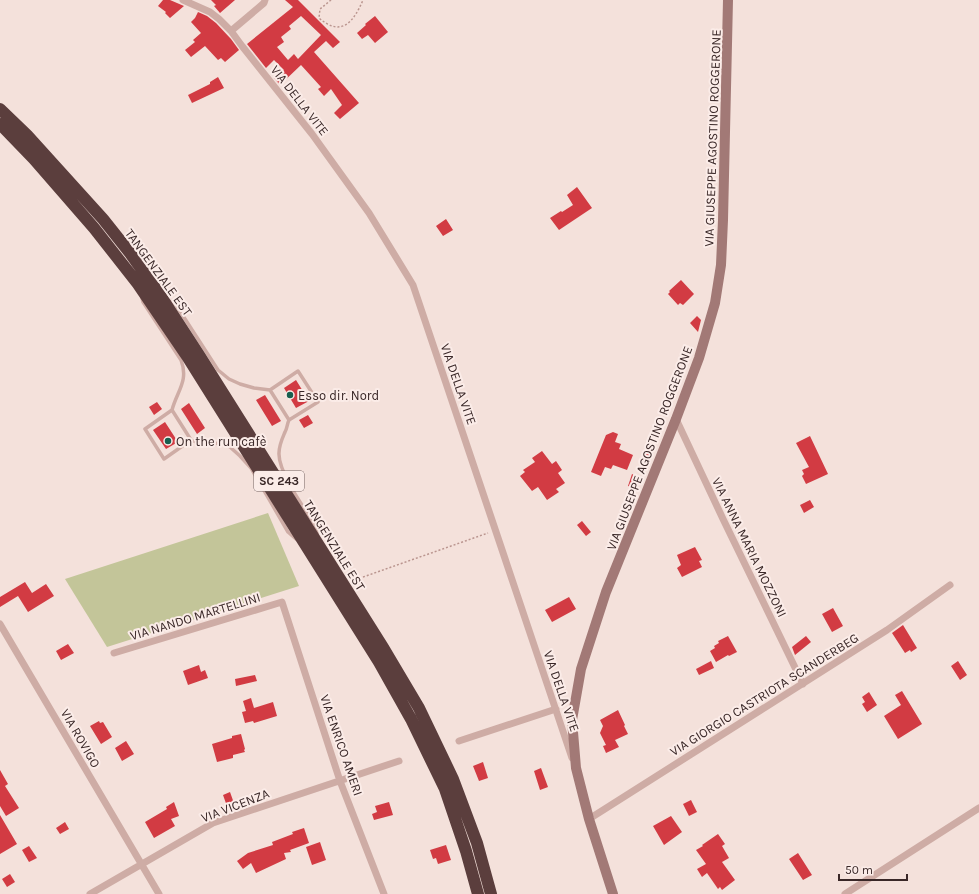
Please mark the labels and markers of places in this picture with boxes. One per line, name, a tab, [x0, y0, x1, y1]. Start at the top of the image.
place label: Esso dir. Nord	[298, 388, 379, 403]
marker: Esso dir. Nord	[285, 390, 295, 400]
place label: On the run cafè	[176, 434, 267, 449]
marker: On the run cafè	[163, 436, 173, 446]

